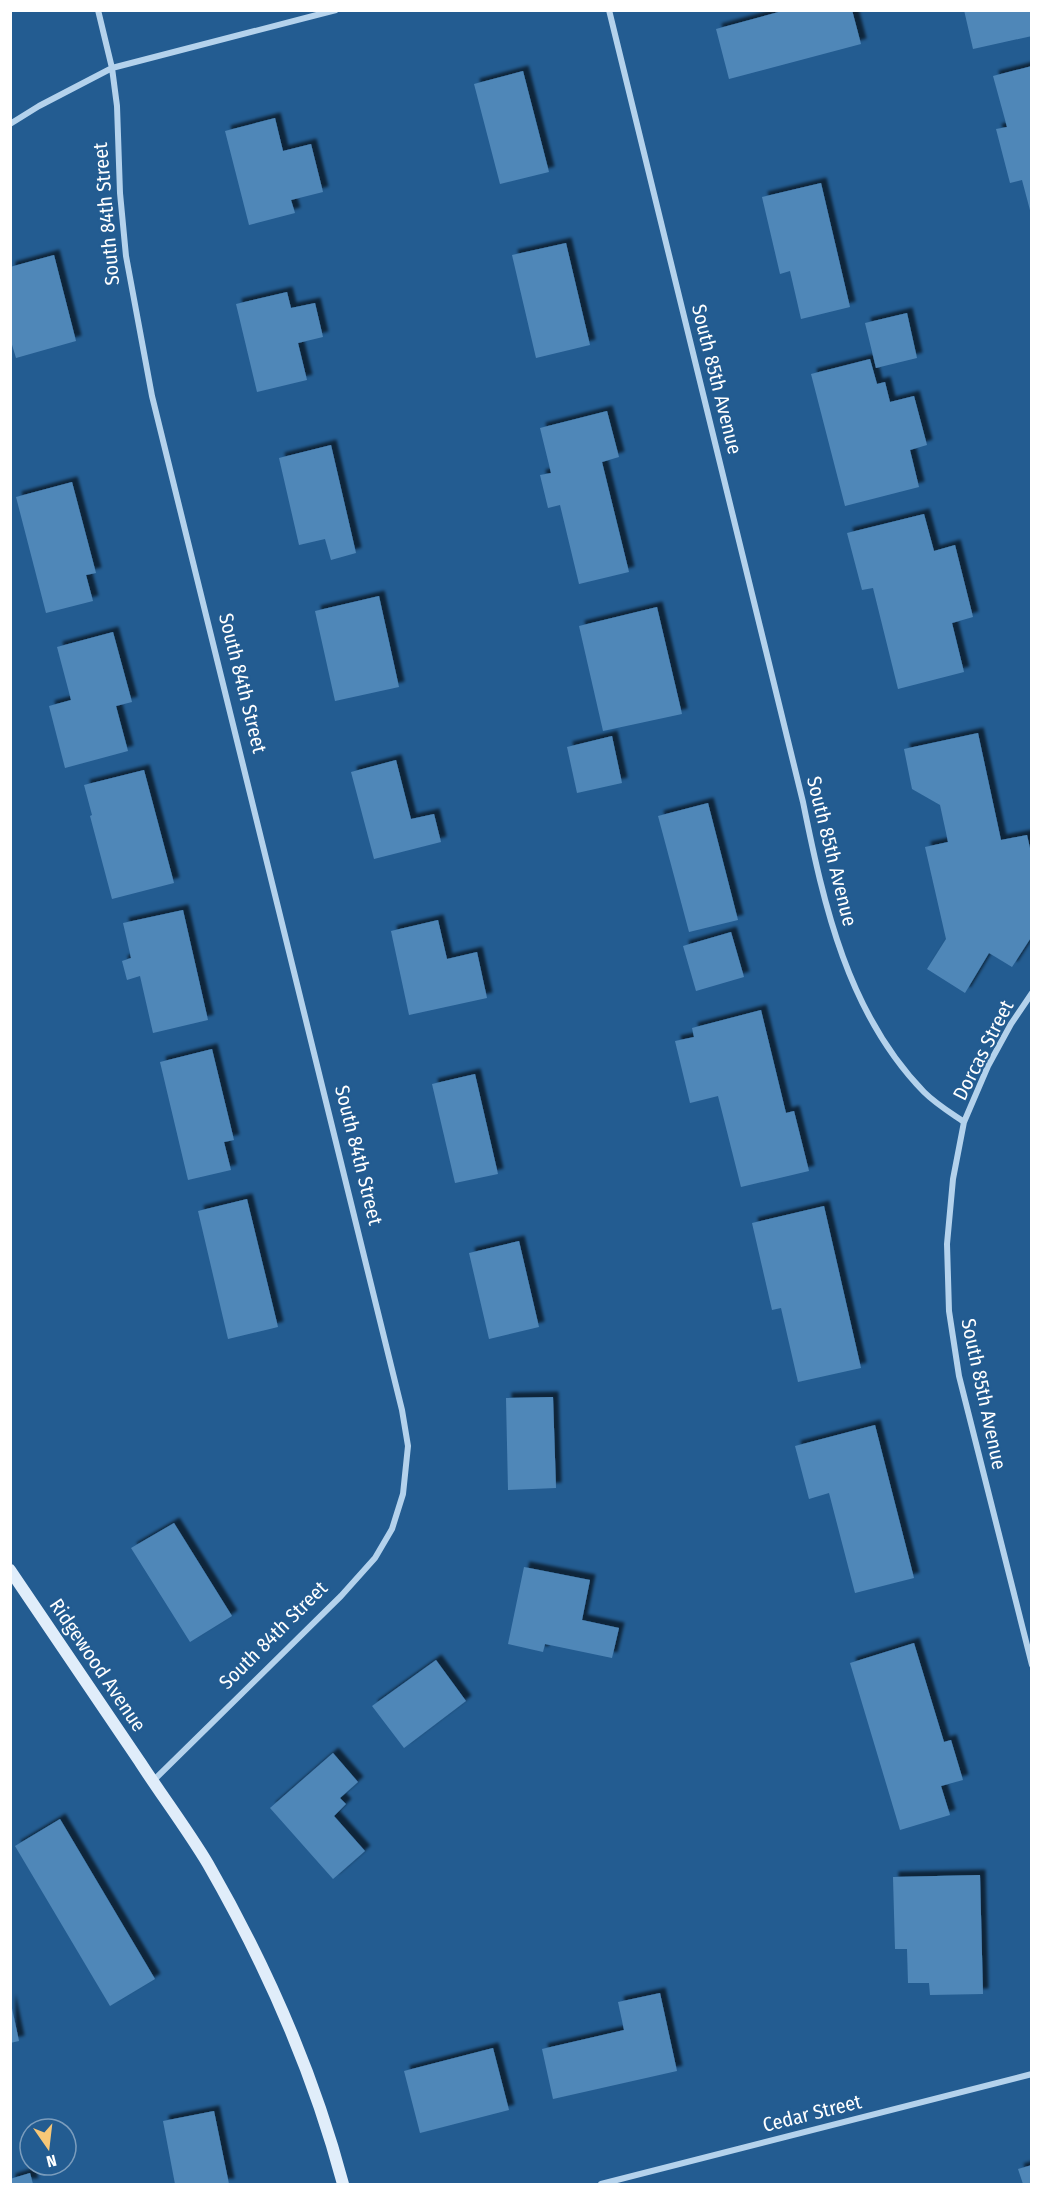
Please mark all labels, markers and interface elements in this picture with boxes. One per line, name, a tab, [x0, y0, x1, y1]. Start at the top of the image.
street label: South 84th Street	[88, 141, 124, 286]
street label: South 85th Avenue	[687, 302, 747, 456]
street label: South 84th Street	[214, 611, 272, 756]
street label: South 85th Avenue	[802, 774, 862, 928]
street label: Dorcas Street	[948, 996, 1019, 1104]
street label: South 84th Street	[330, 1083, 388, 1228]
street label: South 85th Avenue	[956, 1316, 1012, 1472]
street label: South 84th Street	[214, 1576, 332, 1694]
street label: Ridgewood Avenue	[45, 1594, 151, 1736]
street label: Cedar Street	[760, 2089, 864, 2137]
north arrow	[18, 2117, 78, 2177]
text: N	[45, 2151, 58, 2171]

